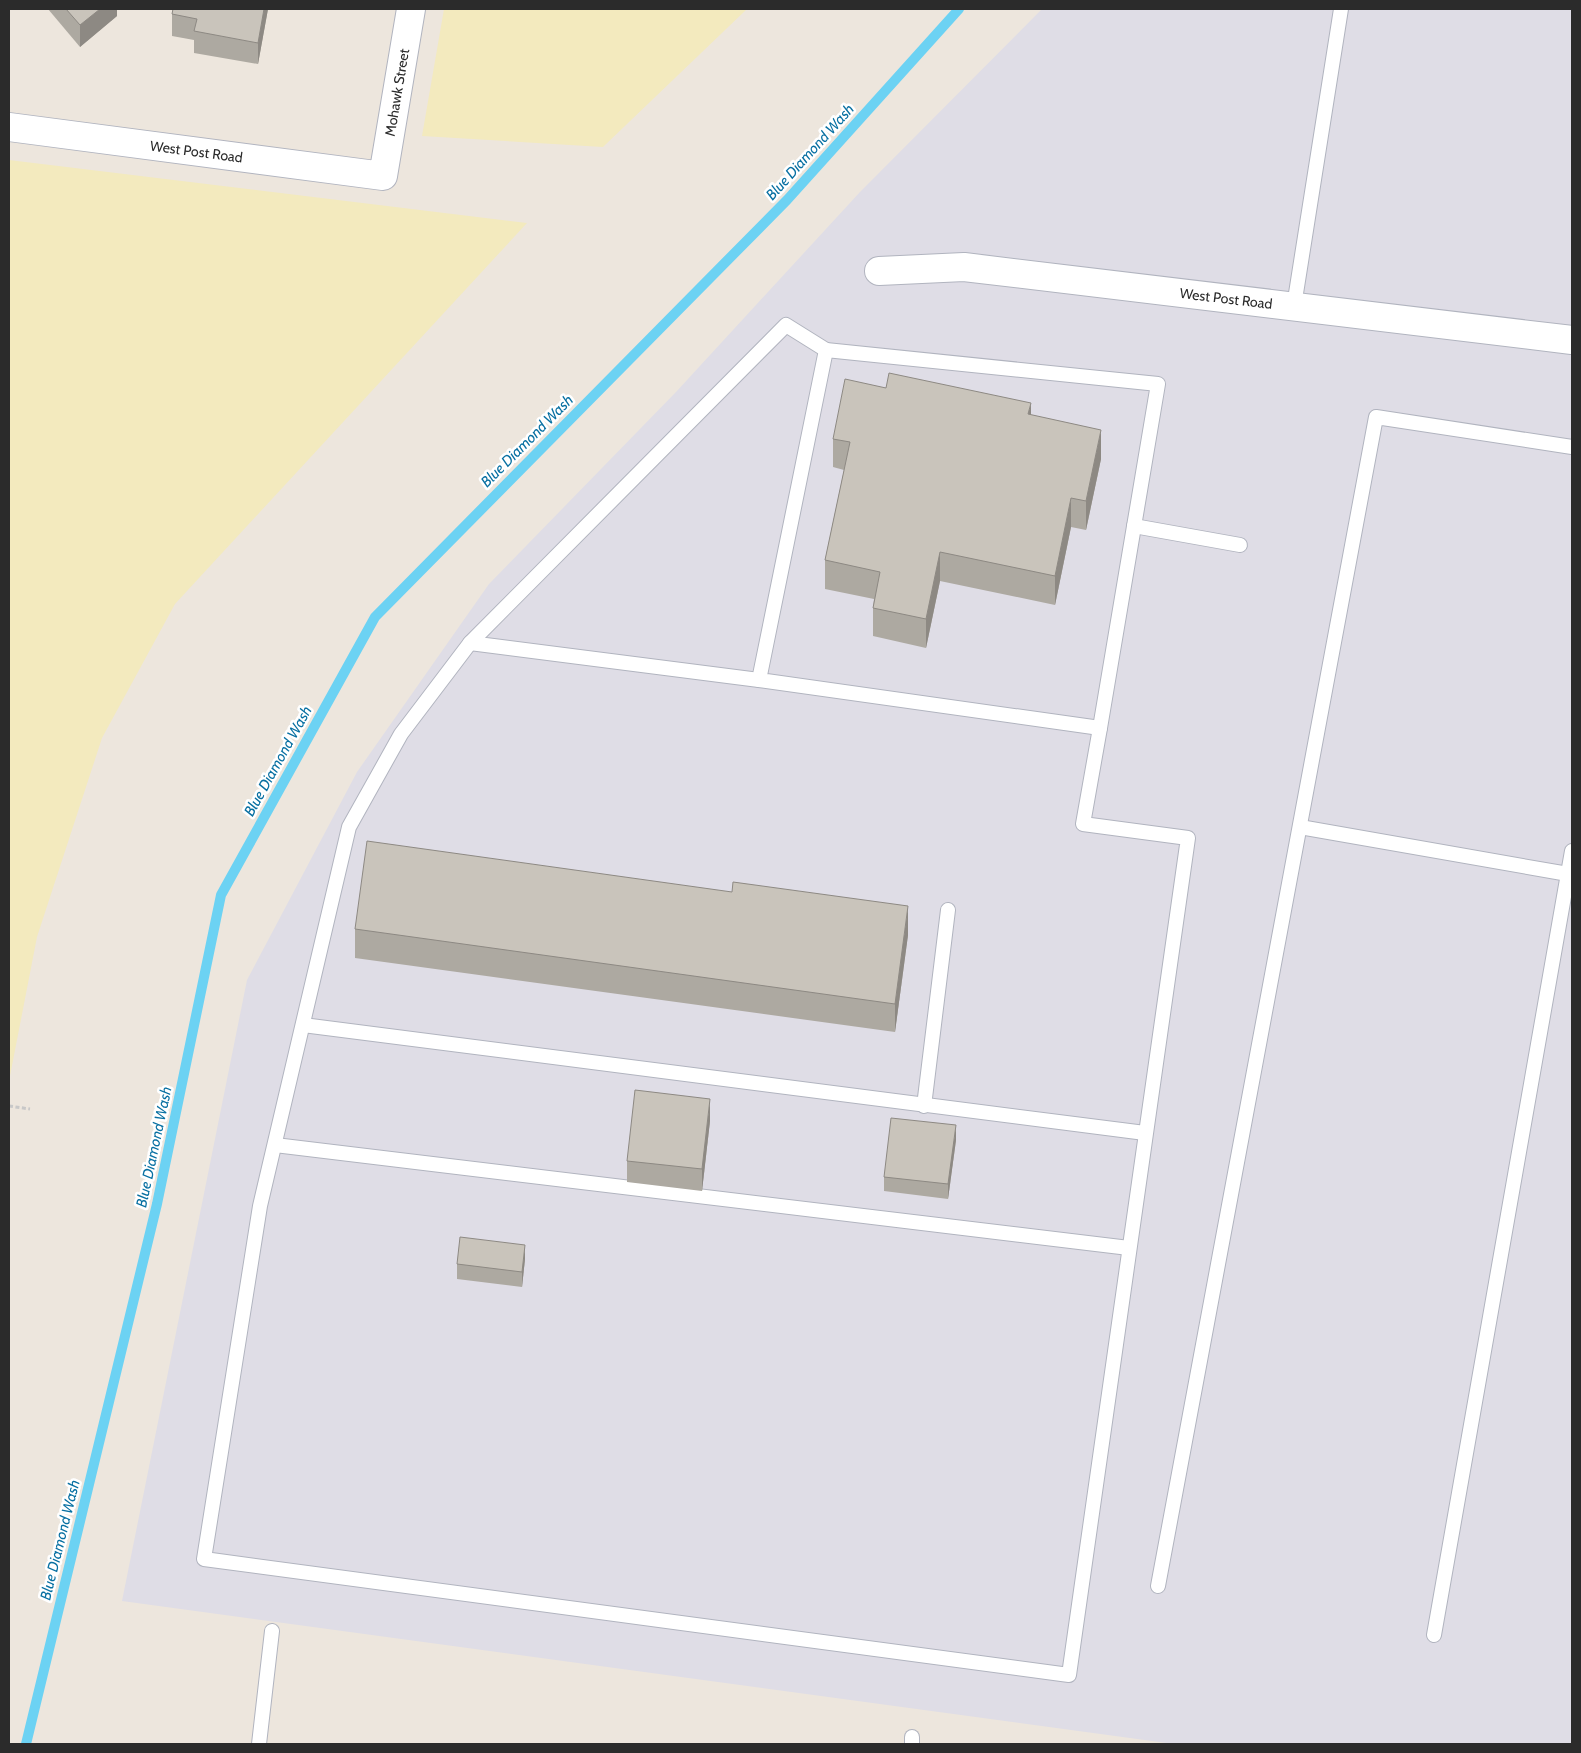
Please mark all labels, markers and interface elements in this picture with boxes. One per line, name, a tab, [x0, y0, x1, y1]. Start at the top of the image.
street label: Mohawk Street	[381, 47, 413, 138]
water label: Blue Diamond Wash	[762, 100, 858, 204]
street label: West Post Road	[149, 137, 244, 167]
street label: West Post Road	[1179, 284, 1273, 313]
water label: Blue Diamond Wash	[477, 391, 577, 491]
water label: Blue Diamond Wash	[240, 703, 316, 819]
water label: Blue Diamond Wash	[132, 1085, 176, 1209]
water label: Blue Diamond Wash	[36, 1478, 84, 1602]

